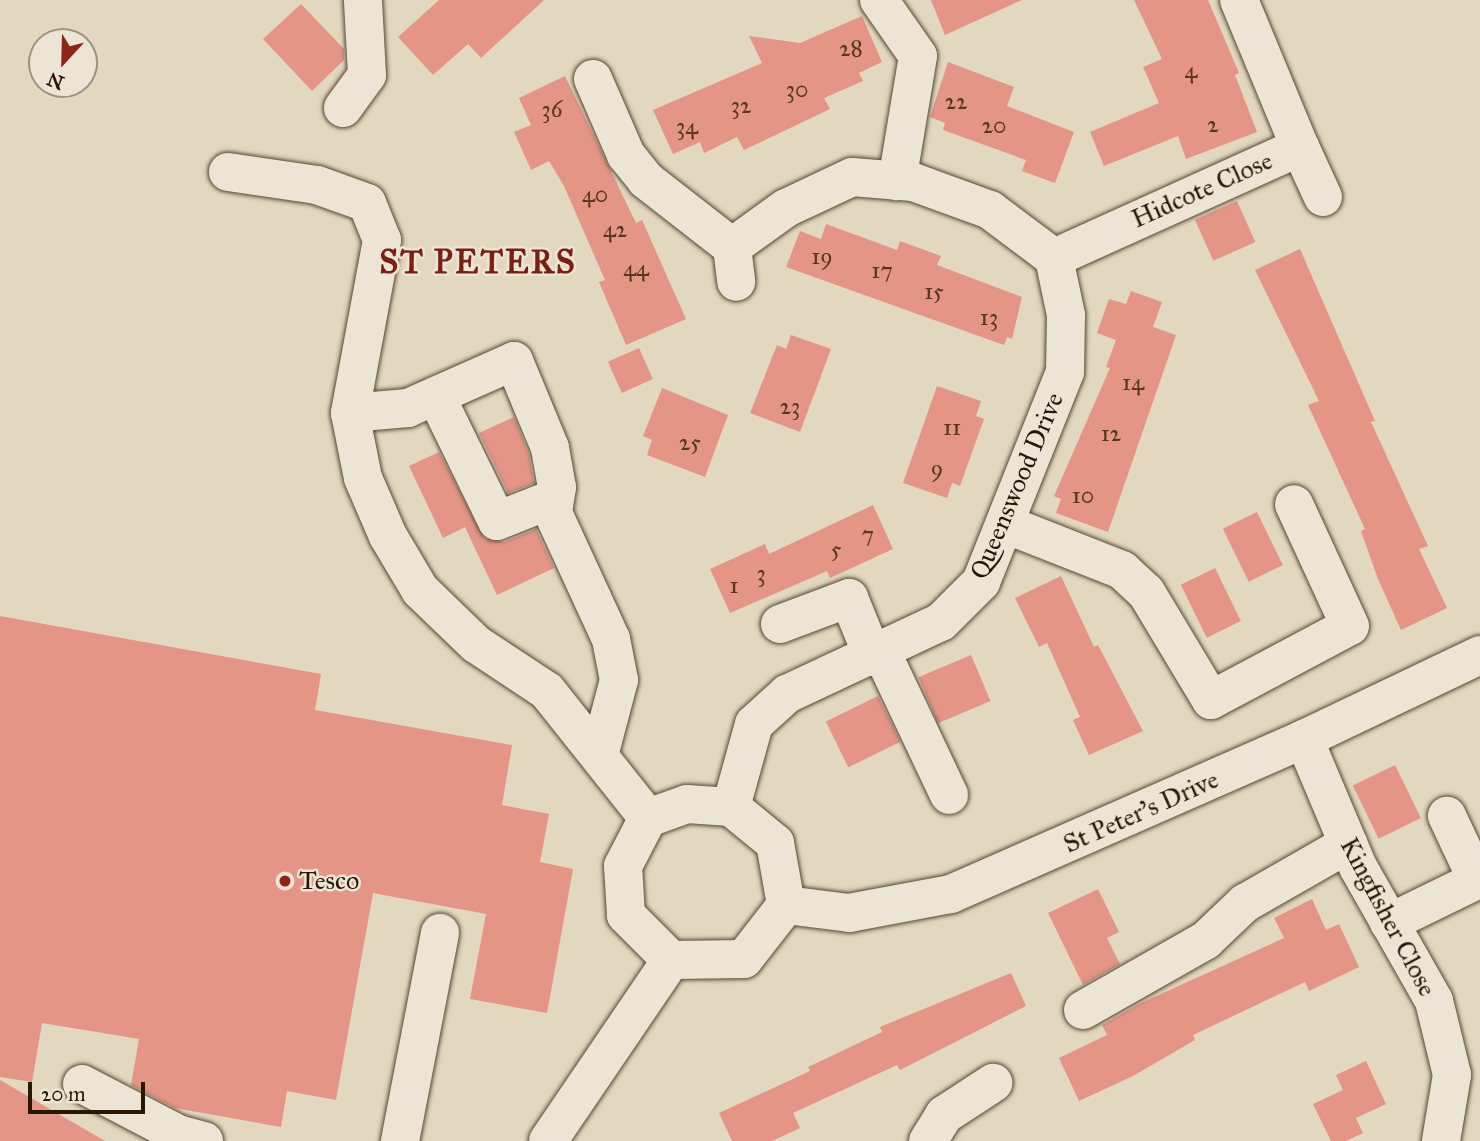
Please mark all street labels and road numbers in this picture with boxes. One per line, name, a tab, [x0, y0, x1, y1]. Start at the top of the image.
street label: Hidcote Close	[1127, 145, 1277, 235]
street label: Queenswood Drive	[964, 388, 1070, 584]
street label: St Peter's Drive	[1059, 764, 1223, 860]
street label: Kingfisher Close	[1333, 832, 1443, 1002]

